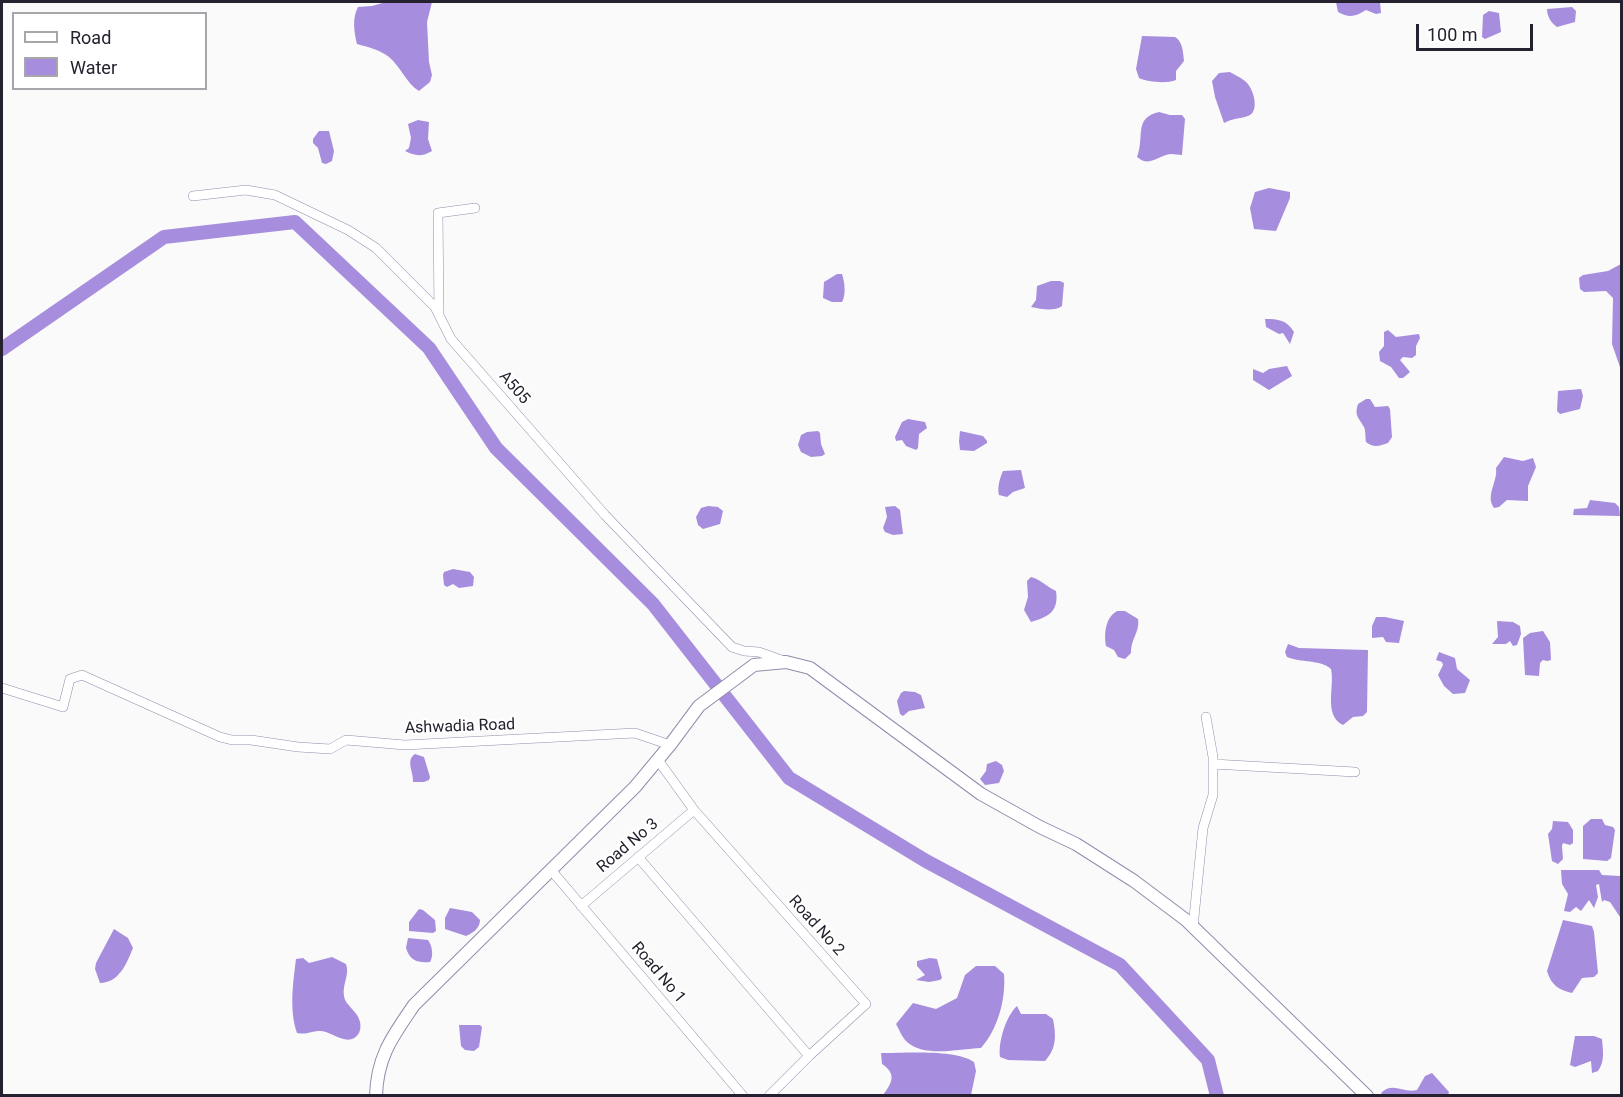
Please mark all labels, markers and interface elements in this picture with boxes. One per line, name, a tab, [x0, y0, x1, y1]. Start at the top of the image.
legend	[12, 12, 207, 90]
scale bar	[1419, 12, 1536, 50]
text: 100 m	[1427, 24, 1478, 45]
text: Road	[70, 27, 111, 48]
text: Water	[70, 57, 117, 78]
street label: A505	[494, 368, 534, 408]
street label: Ashwadia Road	[404, 715, 516, 739]
street label: Road No 3	[593, 815, 663, 877]
street label: Road No 2	[784, 892, 848, 960]
street label: Road No 1	[627, 938, 689, 1008]

